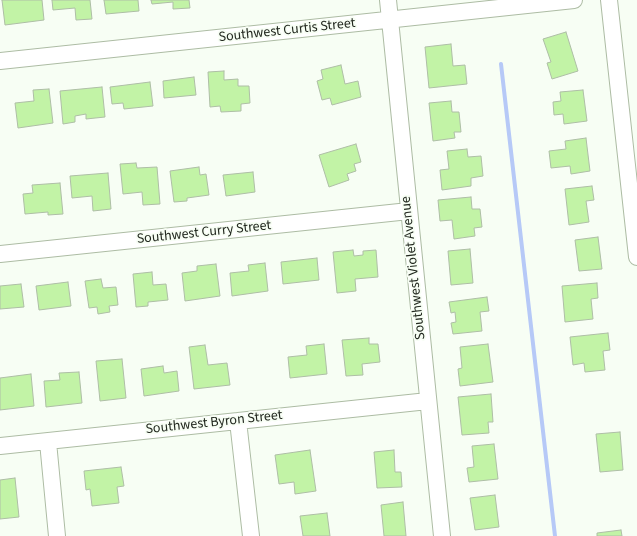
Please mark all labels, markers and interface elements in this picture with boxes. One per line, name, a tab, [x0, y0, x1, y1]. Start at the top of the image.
street label: Southwest Curtis Street	[218, 15, 356, 47]
street label: Southwest Violet Avenue	[398, 195, 430, 341]
street label: Southwest Curry Street	[136, 218, 272, 248]
street label: Southwest Byron Street	[145, 407, 283, 439]

